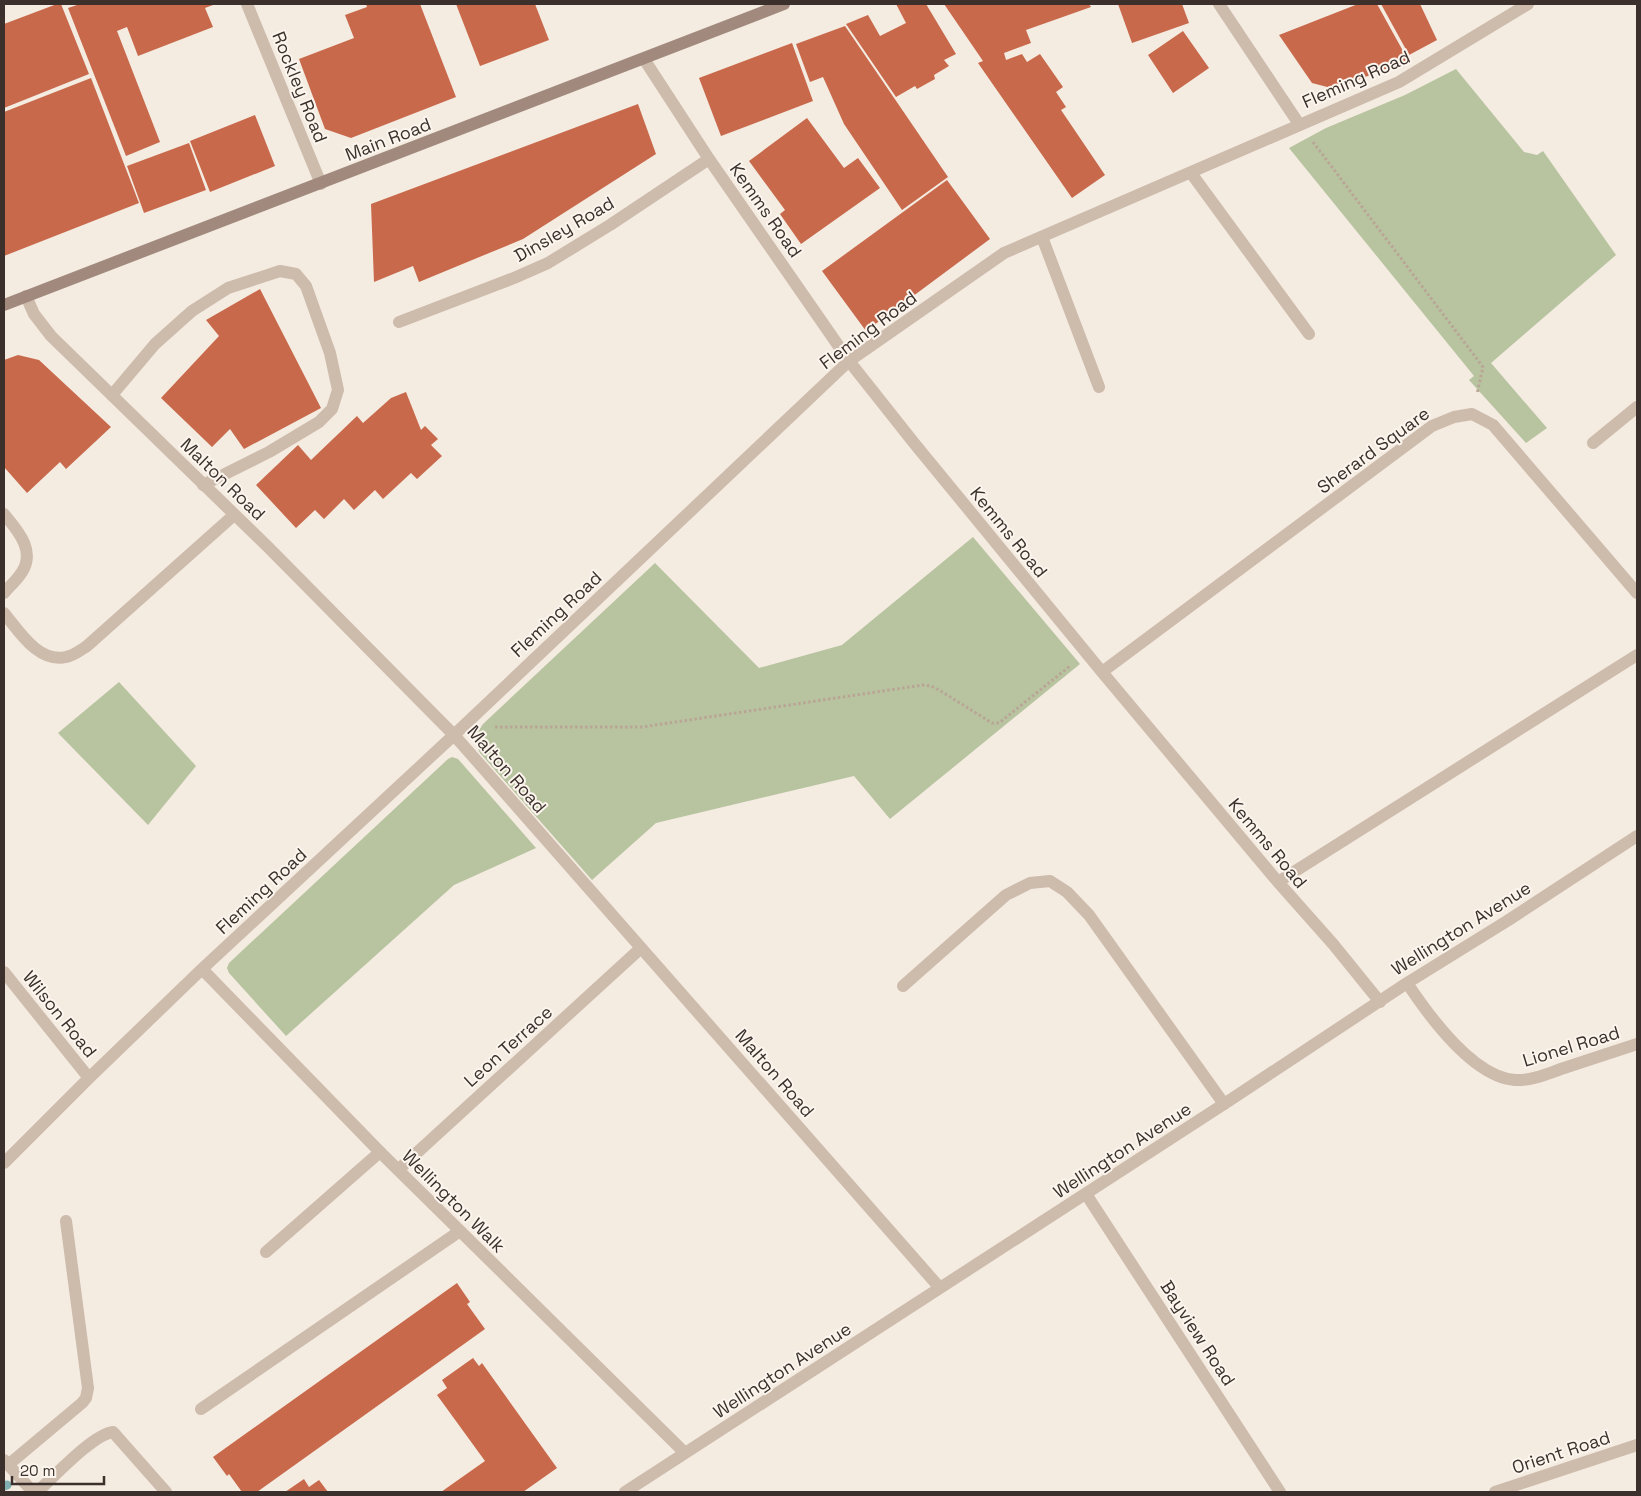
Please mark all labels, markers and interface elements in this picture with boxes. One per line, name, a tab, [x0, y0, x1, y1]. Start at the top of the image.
street label: Rockley Road	[267, 28, 333, 146]
street label: Fleming Road	[1298, 45, 1414, 113]
street label: Main Road	[342, 112, 434, 166]
street label: Kemms Road	[725, 158, 807, 262]
street label: Dinsley Road	[510, 191, 618, 267]
street label: Fleming Road	[815, 286, 921, 374]
street label: Sherard Square	[1312, 402, 1434, 498]
street label: Malton Road	[176, 433, 270, 525]
street label: Kemms Road	[965, 482, 1053, 582]
street label: Fleming Road	[506, 566, 606, 662]
street label: Malton Road	[462, 720, 552, 818]
street label: Kemms Road	[1224, 793, 1312, 893]
street label: Fleming Road	[211, 843, 311, 939]
street label: Wellington Avenue	[1387, 876, 1535, 980]
street label: Wilson Road	[18, 966, 102, 1062]
street label: Leon Terrace	[459, 1000, 557, 1092]
street label: Lionel Road	[1520, 1020, 1622, 1072]
street label: Malton Road	[730, 1024, 820, 1122]
street label: Wellington Avenue	[1049, 1097, 1195, 1203]
street label: Wellington Walk	[398, 1145, 511, 1258]
street label: Bayview Road	[1155, 1276, 1241, 1390]
street label: Wellington Avenue	[709, 1317, 855, 1423]
street label: Orient Road	[1509, 1425, 1613, 1479]
scale bar	[12, 1454, 105, 1486]
text: 20 m	[20, 1461, 55, 1480]

